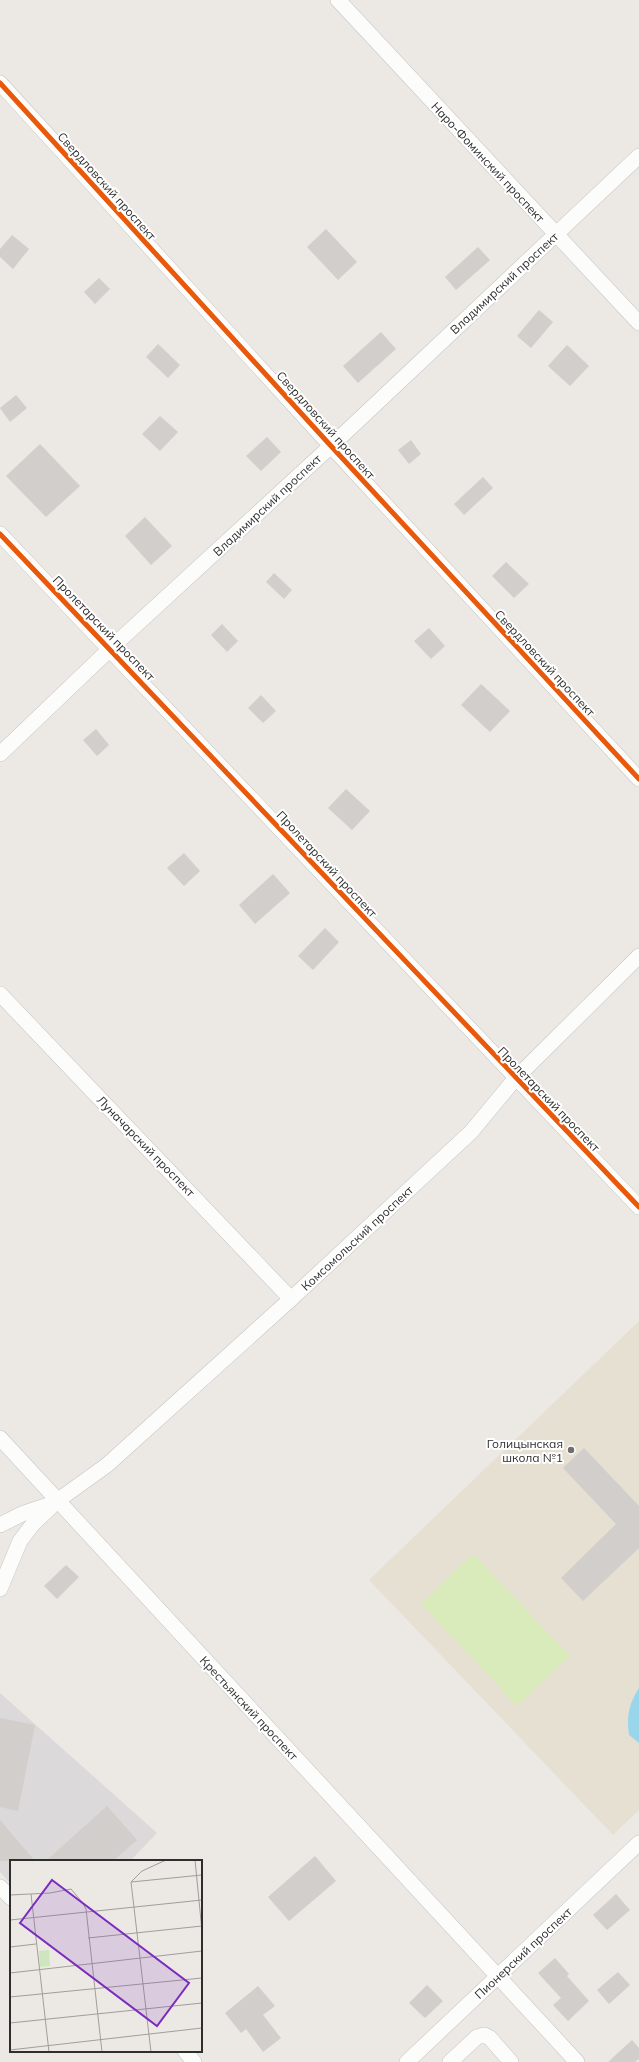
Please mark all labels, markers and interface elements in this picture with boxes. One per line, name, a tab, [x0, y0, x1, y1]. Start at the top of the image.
street label: Наро-Фоминский проспект	[428, 99, 548, 226]
street label: Свердловский проспект	[55, 129, 160, 243]
street label: Владимирский проспект	[447, 229, 562, 337]
street label: Свердловский проспект	[274, 368, 379, 482]
street label: Владимирский проспект	[210, 451, 325, 559]
street label: Пролетарский проспект	[50, 572, 158, 684]
street label: Свердловский проспект	[492, 607, 599, 720]
street label: Пролетарский проспект	[274, 808, 381, 921]
street label: Пролетарский проспект	[495, 1043, 603, 1155]
street label: Луначарский проспект	[94, 1092, 199, 1200]
street label: Комсомольский проспект	[298, 1182, 416, 1294]
place label: Голицынская школа №1	[487, 1436, 563, 1465]
marker: Голицынская школа №1	[566, 1445, 576, 1455]
street label: Крестьянский проспект	[197, 1653, 302, 1764]
inset map	[10, 1860, 202, 2052]
street label: Пионерский проспект	[471, 1904, 575, 2002]

